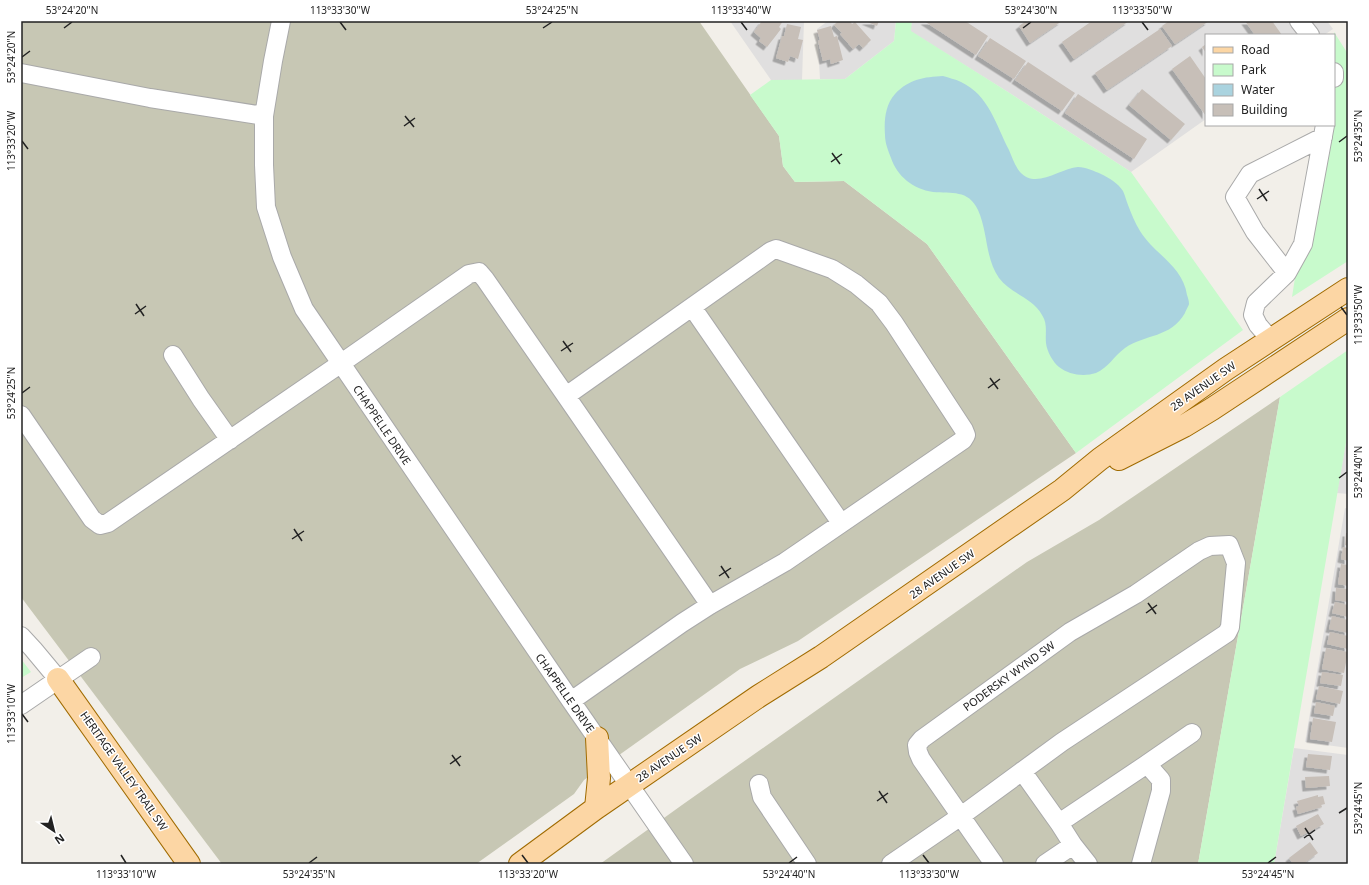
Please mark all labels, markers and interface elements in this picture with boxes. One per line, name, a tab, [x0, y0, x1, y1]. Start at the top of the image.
text: 53°24'20"N	[46, 3, 98, 17]
text: 113°33'30"W	[310, 3, 371, 17]
text: 53°24'25"N	[526, 3, 578, 17]
text: 113°33'40"W	[711, 3, 772, 17]
text: 53°24'30"N	[1005, 3, 1057, 17]
text: 113°33'50"W	[1112, 3, 1173, 17]
text: 53°24'20"N	[4, 31, 18, 83]
legend	[1205, 34, 1335, 126]
text: Road	[1241, 41, 1270, 58]
text: Park	[1241, 61, 1267, 78]
text: Water	[1241, 81, 1275, 98]
text: Building	[1241, 101, 1288, 118]
text: 113°33'20"W	[4, 110, 18, 171]
text: 53°24'35"N	[1351, 110, 1365, 162]
text: 113°33'50"W	[1351, 284, 1365, 345]
street label: 28 AVENUE SW	[1167, 357, 1239, 414]
text: 53°24'25"N	[4, 367, 18, 419]
street label: CHAPPELLE DRIVE	[350, 382, 415, 468]
text: 53°24'40"N	[1351, 446, 1365, 498]
street label: 28 AVENUE SW	[906, 545, 978, 602]
street label: PODERSKY WYND SW	[960, 637, 1058, 714]
street label: CHAPPELLE DRIVE	[532, 650, 598, 735]
text: 113°33'10"W	[4, 683, 18, 744]
street label: HERITAGE VALLEY TRAIL SW	[77, 708, 172, 834]
street label: 28 AVENUE SW	[633, 730, 705, 785]
text: 53°24'45"N	[1351, 782, 1365, 834]
north arrow	[34, 811, 74, 851]
text: N	[52, 831, 68, 848]
text: 113°33'10"W	[96, 867, 157, 881]
text: 53°24'35"N	[283, 867, 335, 881]
text: 113°33'20"W	[498, 867, 559, 881]
text: 53°24'40"N	[763, 867, 815, 881]
text: 113°33'30"W	[899, 867, 960, 881]
text: 53°24'45"N	[1242, 867, 1294, 881]

